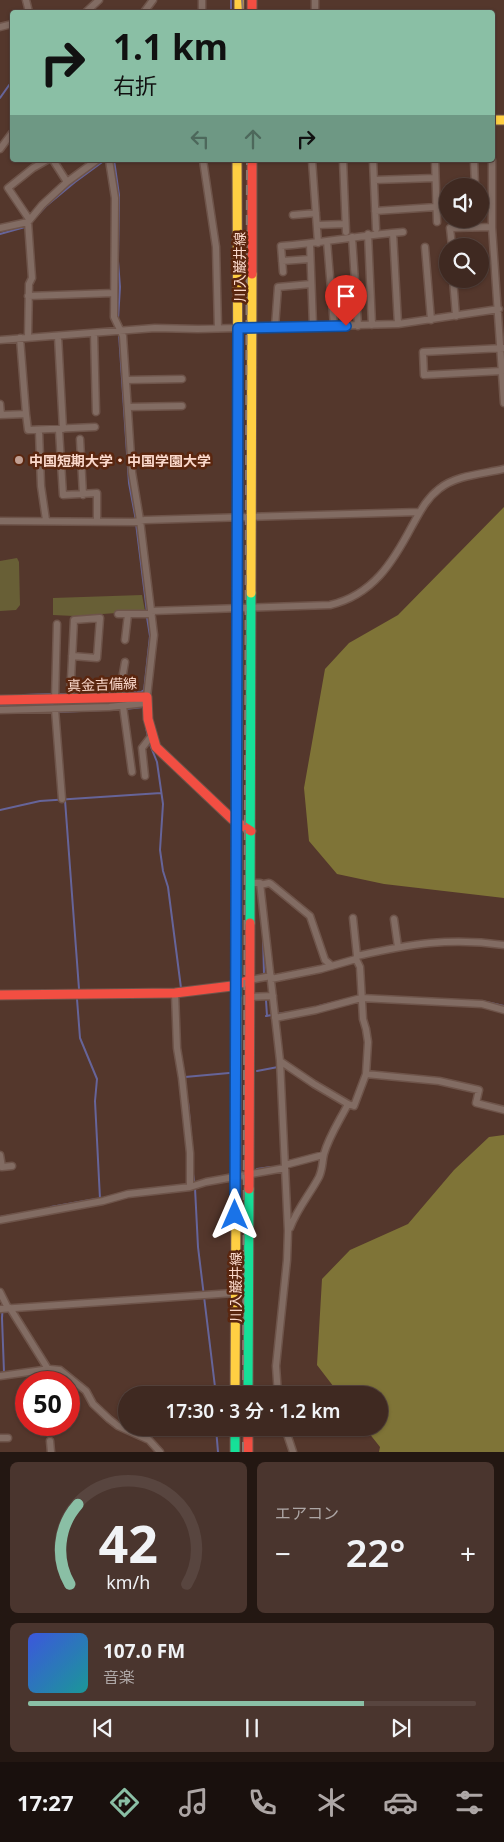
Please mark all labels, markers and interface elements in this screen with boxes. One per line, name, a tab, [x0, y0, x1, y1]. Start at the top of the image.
text: 1.1 km	[113, 23, 228, 70]
icon: right	[30, 30, 95, 95]
text: 右折	[113, 70, 157, 100]
icon: left	[186, 125, 214, 153]
icon: ahead	[239, 125, 267, 153]
icon: right	[292, 125, 320, 153]
map controls	[439, 178, 489, 288]
button: sound	[439, 178, 489, 228]
street label: 川入巌井線	[230, 232, 249, 302]
button: search	[439, 238, 489, 288]
pin	[325, 275, 367, 326]
icon: arrive	[332, 282, 360, 310]
place label: 中国短期大学・中国学園大学	[29, 451, 211, 470]
marker: 中国短期大学・中国学園大学	[13, 454, 25, 466]
street label: 真金吉備線	[67, 673, 137, 695]
position arrow	[208, 1188, 260, 1240]
street label: 川入巌井線	[226, 1252, 245, 1322]
speed limit sign: 50	[15, 1371, 80, 1436]
text: 17:30 · 3 分 · 1.2 km	[165, 1398, 341, 1424]
text: エアコン	[275, 1502, 339, 1524]
text: 42	[99, 1507, 158, 1578]
text: 22°	[346, 1526, 405, 1578]
text: −	[275, 1534, 291, 1572]
text: +	[460, 1534, 476, 1572]
text: km/h	[107, 1570, 150, 1594]
text: 107.0 FM	[103, 1638, 185, 1664]
text: 音楽	[103, 1666, 135, 1688]
icon: previous	[89, 1714, 117, 1742]
icon: pause	[238, 1714, 266, 1742]
icon: next	[387, 1714, 415, 1742]
icon: directions	[107, 1785, 142, 1820]
icon: music	[176, 1785, 211, 1820]
icon: phone	[245, 1785, 280, 1820]
icon: climate	[314, 1785, 349, 1820]
icon: car	[383, 1785, 418, 1820]
icon: filters	[452, 1785, 487, 1820]
text: 17:27	[17, 1787, 73, 1817]

